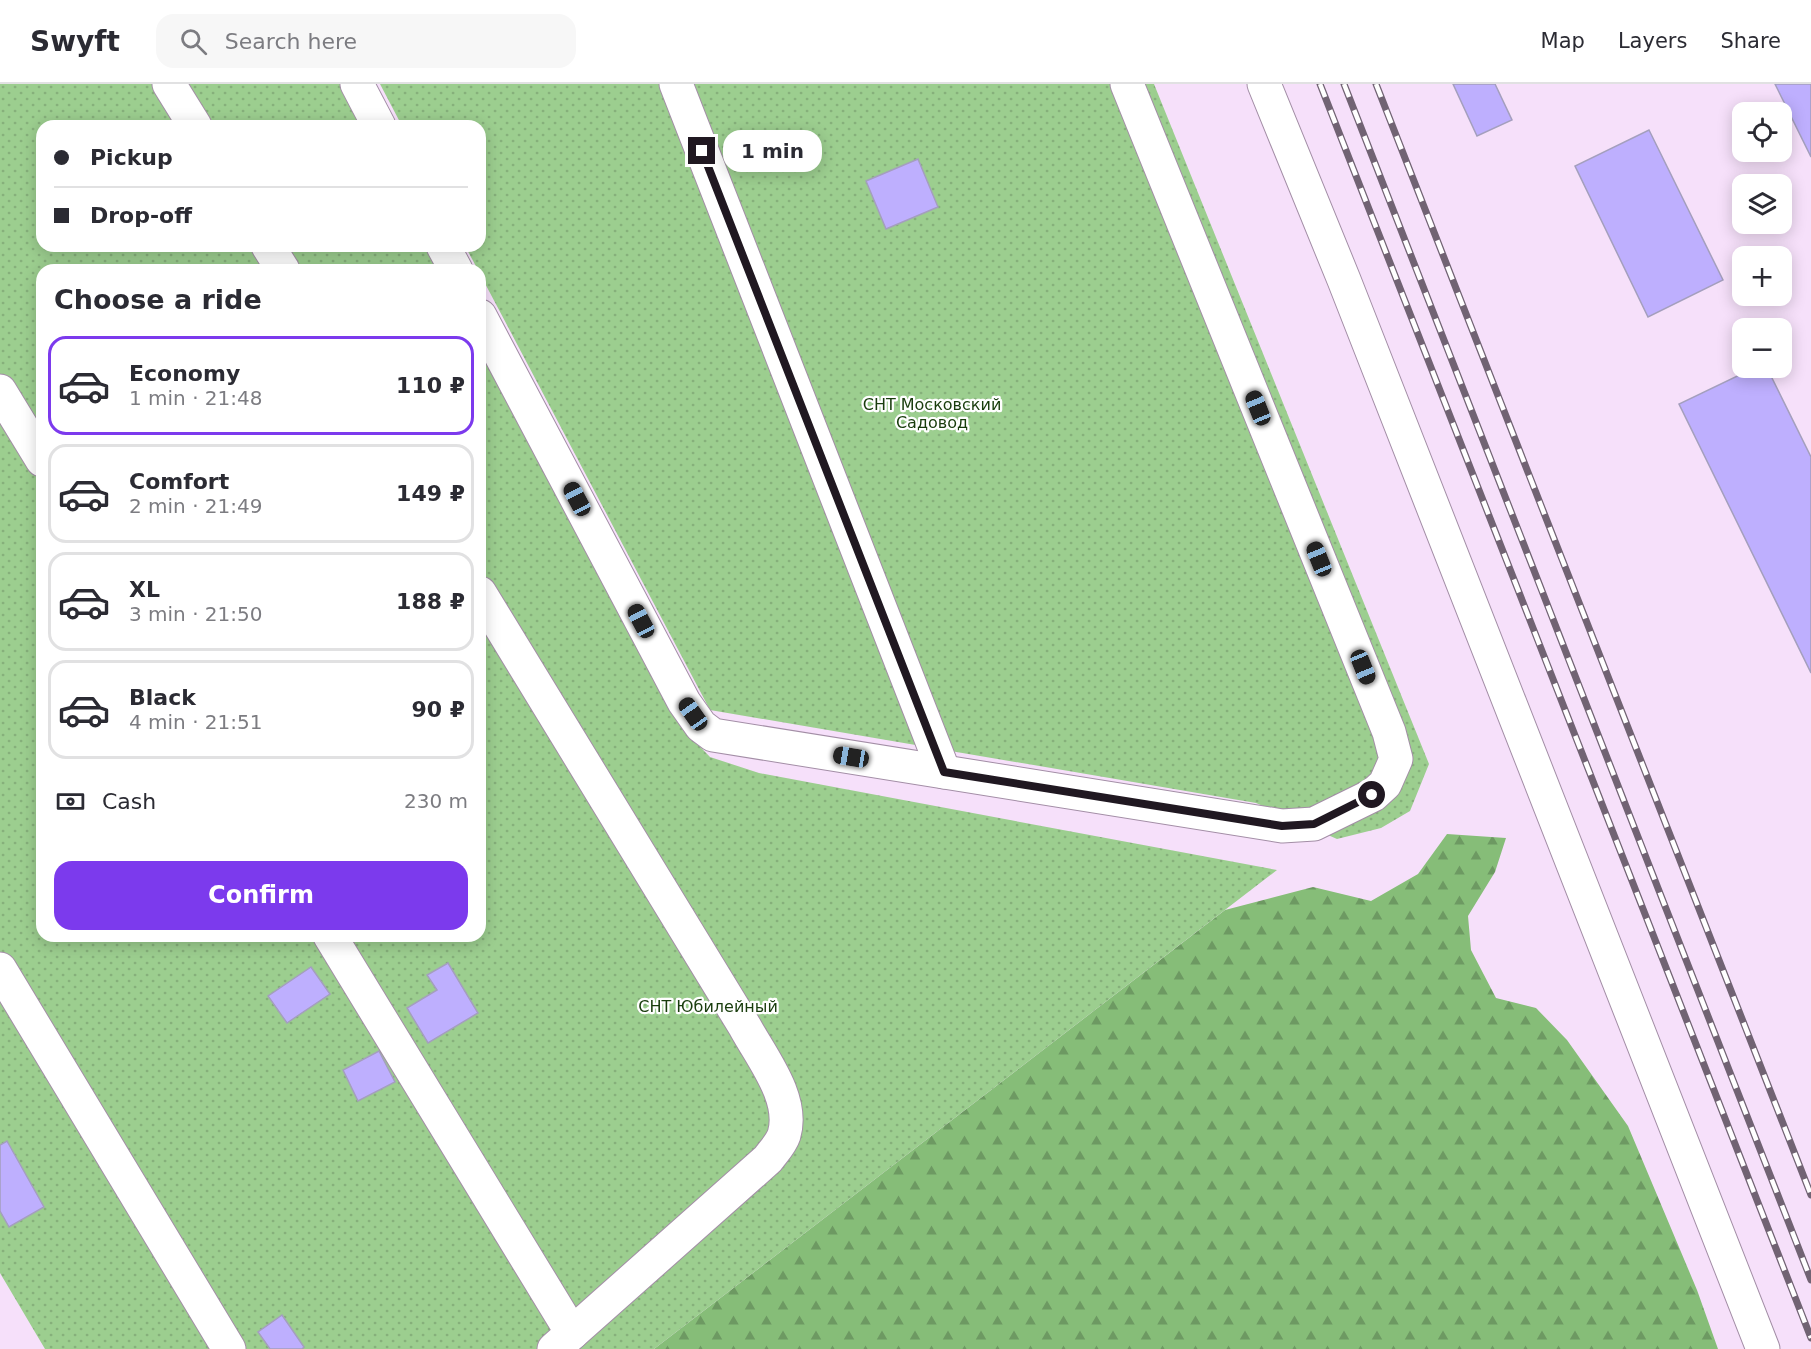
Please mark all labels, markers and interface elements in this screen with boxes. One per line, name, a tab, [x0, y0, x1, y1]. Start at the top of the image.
search box	[156, 14, 576, 68]
text: Swyft	[30, 25, 120, 58]
icon: search	[177, 25, 210, 58]
text: Search here	[225, 29, 357, 54]
text: Map	[1541, 29, 1585, 53]
text: Layers	[1618, 29, 1687, 53]
text: Share	[1720, 29, 1781, 53]
map controls	[1732, 102, 1792, 378]
button: locate	[1732, 102, 1792, 162]
callout: 1 min	[723, 130, 822, 172]
route end	[688, 137, 715, 164]
text: 1 min	[741, 139, 804, 163]
text: Pickup	[90, 145, 173, 170]
button: layers	[1732, 174, 1792, 234]
text: Drop-off	[90, 203, 192, 228]
button: +	[1732, 246, 1792, 306]
text: Choose a ride	[54, 284, 262, 315]
button: −	[1732, 318, 1792, 378]
icon: car	[57, 359, 111, 413]
text: Economy	[129, 361, 240, 386]
text: 110 ₽	[396, 373, 465, 398]
text: 1 min · 21:48	[129, 386, 263, 410]
car	[1243, 388, 1273, 428]
park label: СНТ Московский Садовод	[863, 395, 1001, 432]
icon: car	[57, 467, 111, 521]
text: Comfort	[129, 469, 229, 494]
car	[561, 479, 593, 519]
text: 149 ₽	[396, 481, 465, 506]
text: 2 min · 21:49	[129, 494, 263, 518]
car	[1304, 539, 1334, 579]
icon: car	[57, 575, 111, 629]
text: XL	[129, 577, 160, 602]
text: 188 ₽	[396, 589, 465, 614]
car	[625, 601, 657, 641]
text: 3 min · 21:50	[129, 602, 263, 626]
car	[1348, 647, 1378, 687]
icon: car	[57, 683, 111, 737]
text: Black	[129, 685, 196, 710]
car	[675, 694, 711, 734]
text: 90 ₽	[411, 697, 465, 722]
text: 4 min · 21:51	[129, 710, 263, 734]
car	[832, 745, 870, 769]
route start	[1358, 781, 1385, 808]
icon: cash	[54, 785, 87, 818]
text: Cash	[102, 789, 156, 814]
text: 230 m	[404, 789, 468, 813]
button: Confirm	[54, 861, 468, 930]
park label: СНТ Юбилейный	[638, 997, 778, 1016]

